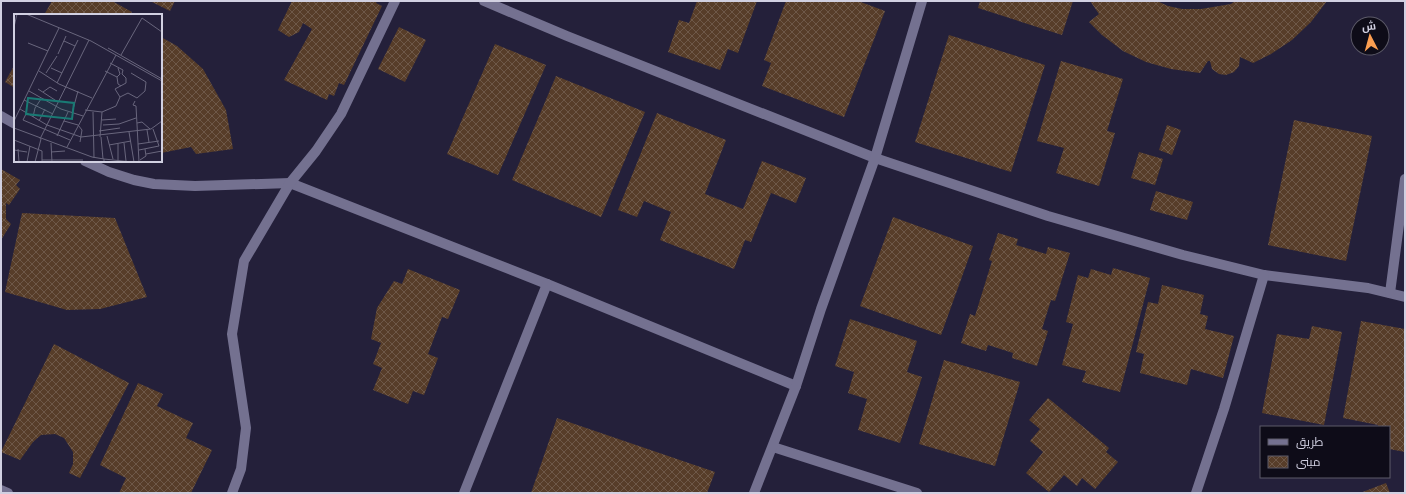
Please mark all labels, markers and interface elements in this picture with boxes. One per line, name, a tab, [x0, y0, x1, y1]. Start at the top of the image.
inset map	[14, 14, 162, 162]
north arrow	[1350, 16, 1390, 56]
text: ش	[1361, 17, 1377, 35]
legend	[1260, 426, 1390, 478]
text: طريق	[1296, 433, 1324, 451]
text: مبنى	[1296, 453, 1321, 471]

